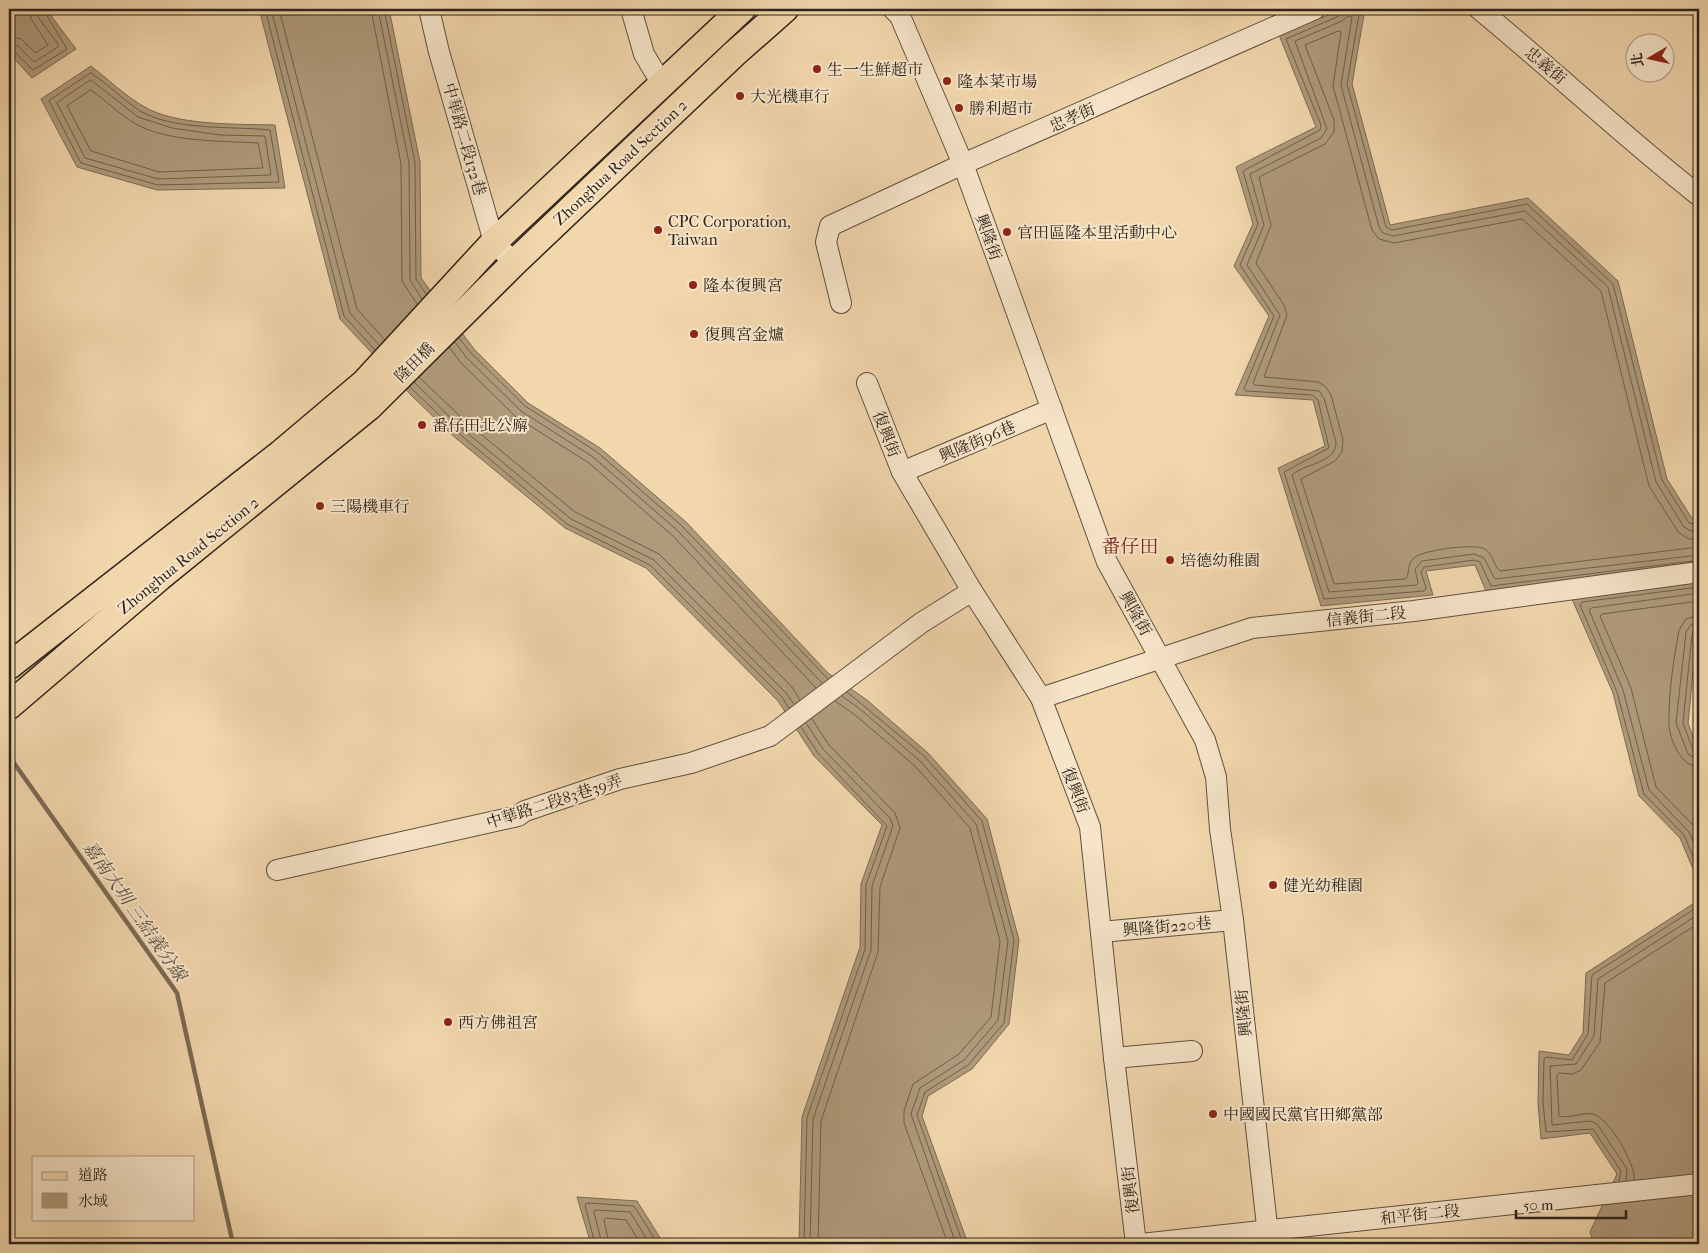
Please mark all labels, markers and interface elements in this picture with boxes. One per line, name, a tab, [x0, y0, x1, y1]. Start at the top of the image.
north arrow	[1626, 32, 1676, 82]
street label: 忠義街	[1521, 43, 1570, 88]
text: 北	[1628, 52, 1647, 68]
place label: 生一生鮮超市	[827, 60, 923, 79]
marker: 生一生鮮超市	[811, 63, 823, 75]
place label: 隆本菜市場	[957, 72, 1037, 91]
marker: 隆本菜市場	[941, 75, 953, 87]
street label: 中華路二段132巷	[439, 81, 490, 198]
place label: 大光機車行	[750, 87, 830, 106]
marker: 大光機車行	[734, 90, 746, 102]
street label: Zhonghua Road Section 2	[550, 95, 691, 229]
place label: 勝利超市	[969, 99, 1033, 118]
street label: 忠孝街	[1046, 99, 1098, 136]
marker: 勝利超市	[953, 102, 965, 114]
street label: 興隆街	[971, 211, 1006, 263]
place label: CPC Corporation, Taiwan	[668, 212, 790, 249]
place label: 官田區隆本里活動中心	[1017, 223, 1177, 242]
marker: CPC Corporation, Taiwan	[652, 224, 664, 236]
marker: 官田區隆本里活動中心	[1001, 226, 1013, 238]
place label: 隆本復興宮	[703, 276, 783, 295]
marker: 隆本復興宮	[687, 279, 699, 291]
place label: 復興宮金爐	[704, 325, 784, 344]
marker: 復興宮金爐	[688, 328, 700, 340]
street label: 隆田橋	[391, 339, 438, 386]
street label: 復興街	[869, 408, 904, 460]
place label: 番仔田北公廨	[432, 416, 528, 435]
street label: 興隆街96巷	[936, 417, 1018, 466]
marker: 番仔田北公廨	[416, 419, 428, 431]
street label: Zhonghua Road Section 2	[114, 493, 263, 618]
place label: 三陽機車行	[330, 497, 410, 516]
marker: 三陽機車行	[314, 500, 326, 512]
district label: 番仔田	[1101, 536, 1159, 558]
place label: 培德幼稚園	[1180, 551, 1260, 570]
marker: 培德幼稚園	[1164, 554, 1176, 566]
street label: 興隆街	[1116, 588, 1156, 639]
street label: 信義街二段	[1325, 603, 1407, 630]
street label: 復興街	[1058, 764, 1093, 816]
street label: 中華路二段83巷39弄	[484, 771, 624, 832]
water label: 嘉南大圳 三結義分線	[78, 837, 192, 987]
place label: 健光幼稚園	[1283, 876, 1363, 895]
marker: 健光幼稚園	[1267, 879, 1279, 891]
street label: 興隆街220巷	[1122, 913, 1212, 940]
street label: 興隆街	[1232, 988, 1255, 1038]
place label: 西方佛祖宮	[458, 1013, 538, 1032]
marker: 西方佛祖宮	[442, 1016, 454, 1028]
place label: 中國國民黨官田鄉黨部	[1223, 1105, 1383, 1124]
marker: 中國國民黨官田鄉黨部	[1207, 1108, 1219, 1120]
legend	[32, 1156, 195, 1220]
street label: 復興街	[1118, 1165, 1143, 1215]
text: 道路	[78, 1166, 108, 1184]
scale bar	[1516, 1188, 1626, 1220]
text: 水域	[78, 1192, 108, 1210]
text: 50 m	[1523, 1196, 1554, 1214]
street label: 和平街二段	[1379, 1201, 1461, 1228]

